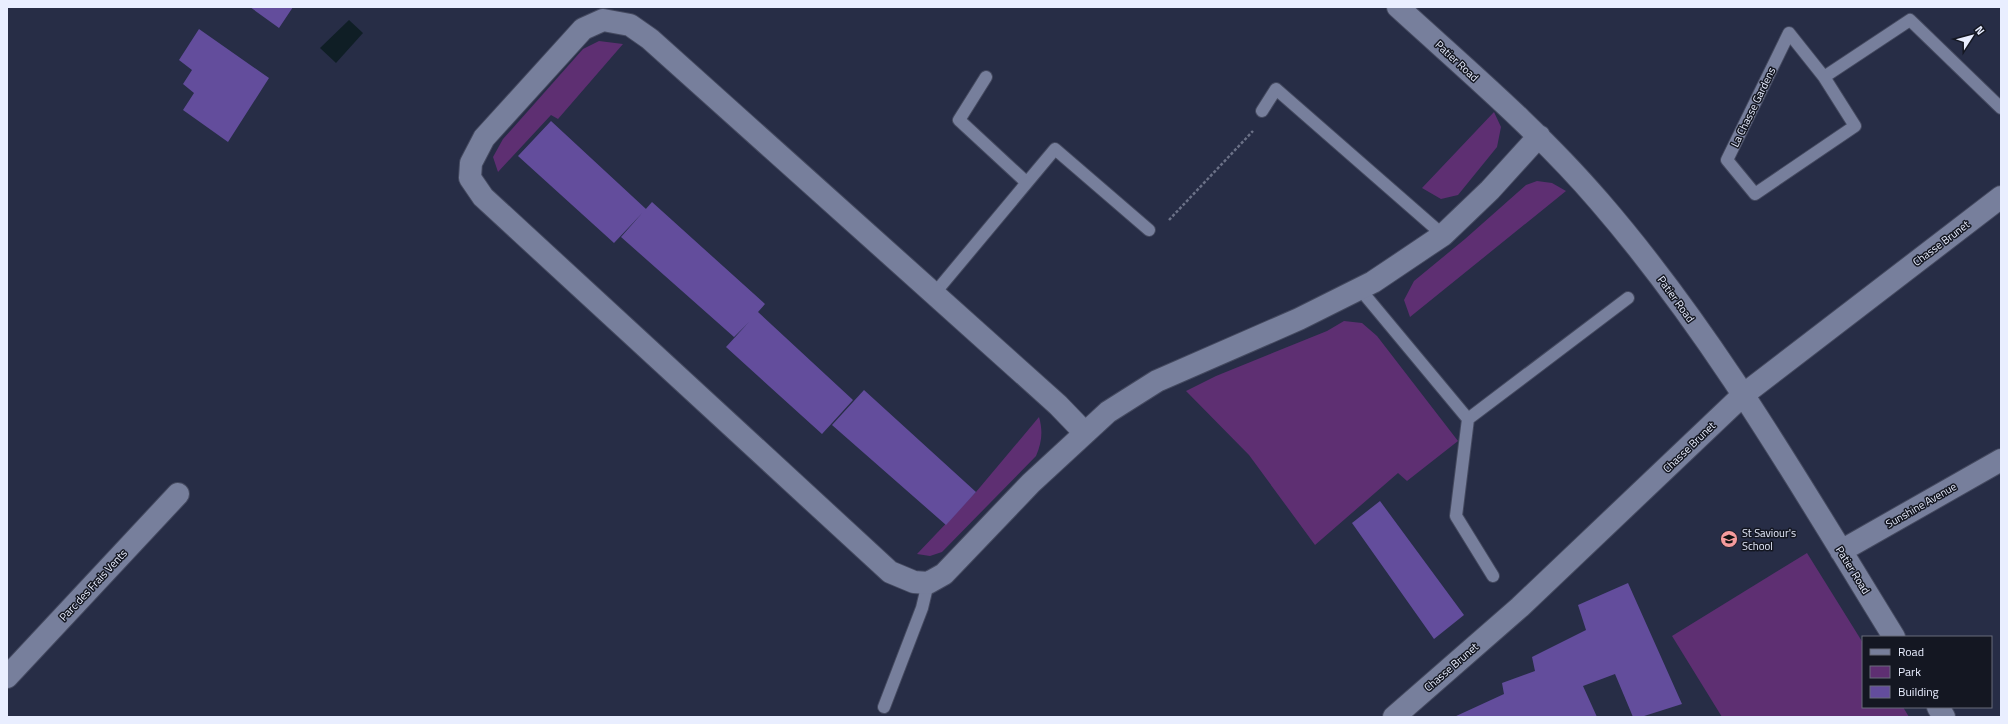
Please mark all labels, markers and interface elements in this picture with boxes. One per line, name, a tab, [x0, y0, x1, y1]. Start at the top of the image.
north arrow	[1952, 16, 1992, 56]
text: N	[1971, 22, 1989, 38]
street label: Patier Road	[1432, 37, 1482, 85]
street label: La Chasse Gardens	[1727, 64, 1779, 150]
street label: Chasse Brunet	[1909, 216, 1973, 270]
street label: Patier Road	[1654, 273, 1698, 326]
street label: Chasse Brunet	[1659, 418, 1719, 476]
street label: Sunshine Avenue	[1883, 478, 1960, 532]
place label: St Saviour's School	[1742, 525, 1796, 554]
school or university icon: St Saviour's School	[1719, 529, 1739, 549]
street label: Patier Road	[1832, 543, 1874, 597]
street label: Parc des Frais Vents	[55, 546, 131, 624]
legend	[1862, 636, 1992, 708]
street label: Chasse Brunet	[1420, 639, 1482, 695]
text: Road	[1898, 642, 1924, 661]
text: Park	[1898, 662, 1921, 681]
text: Building	[1898, 682, 1939, 701]

